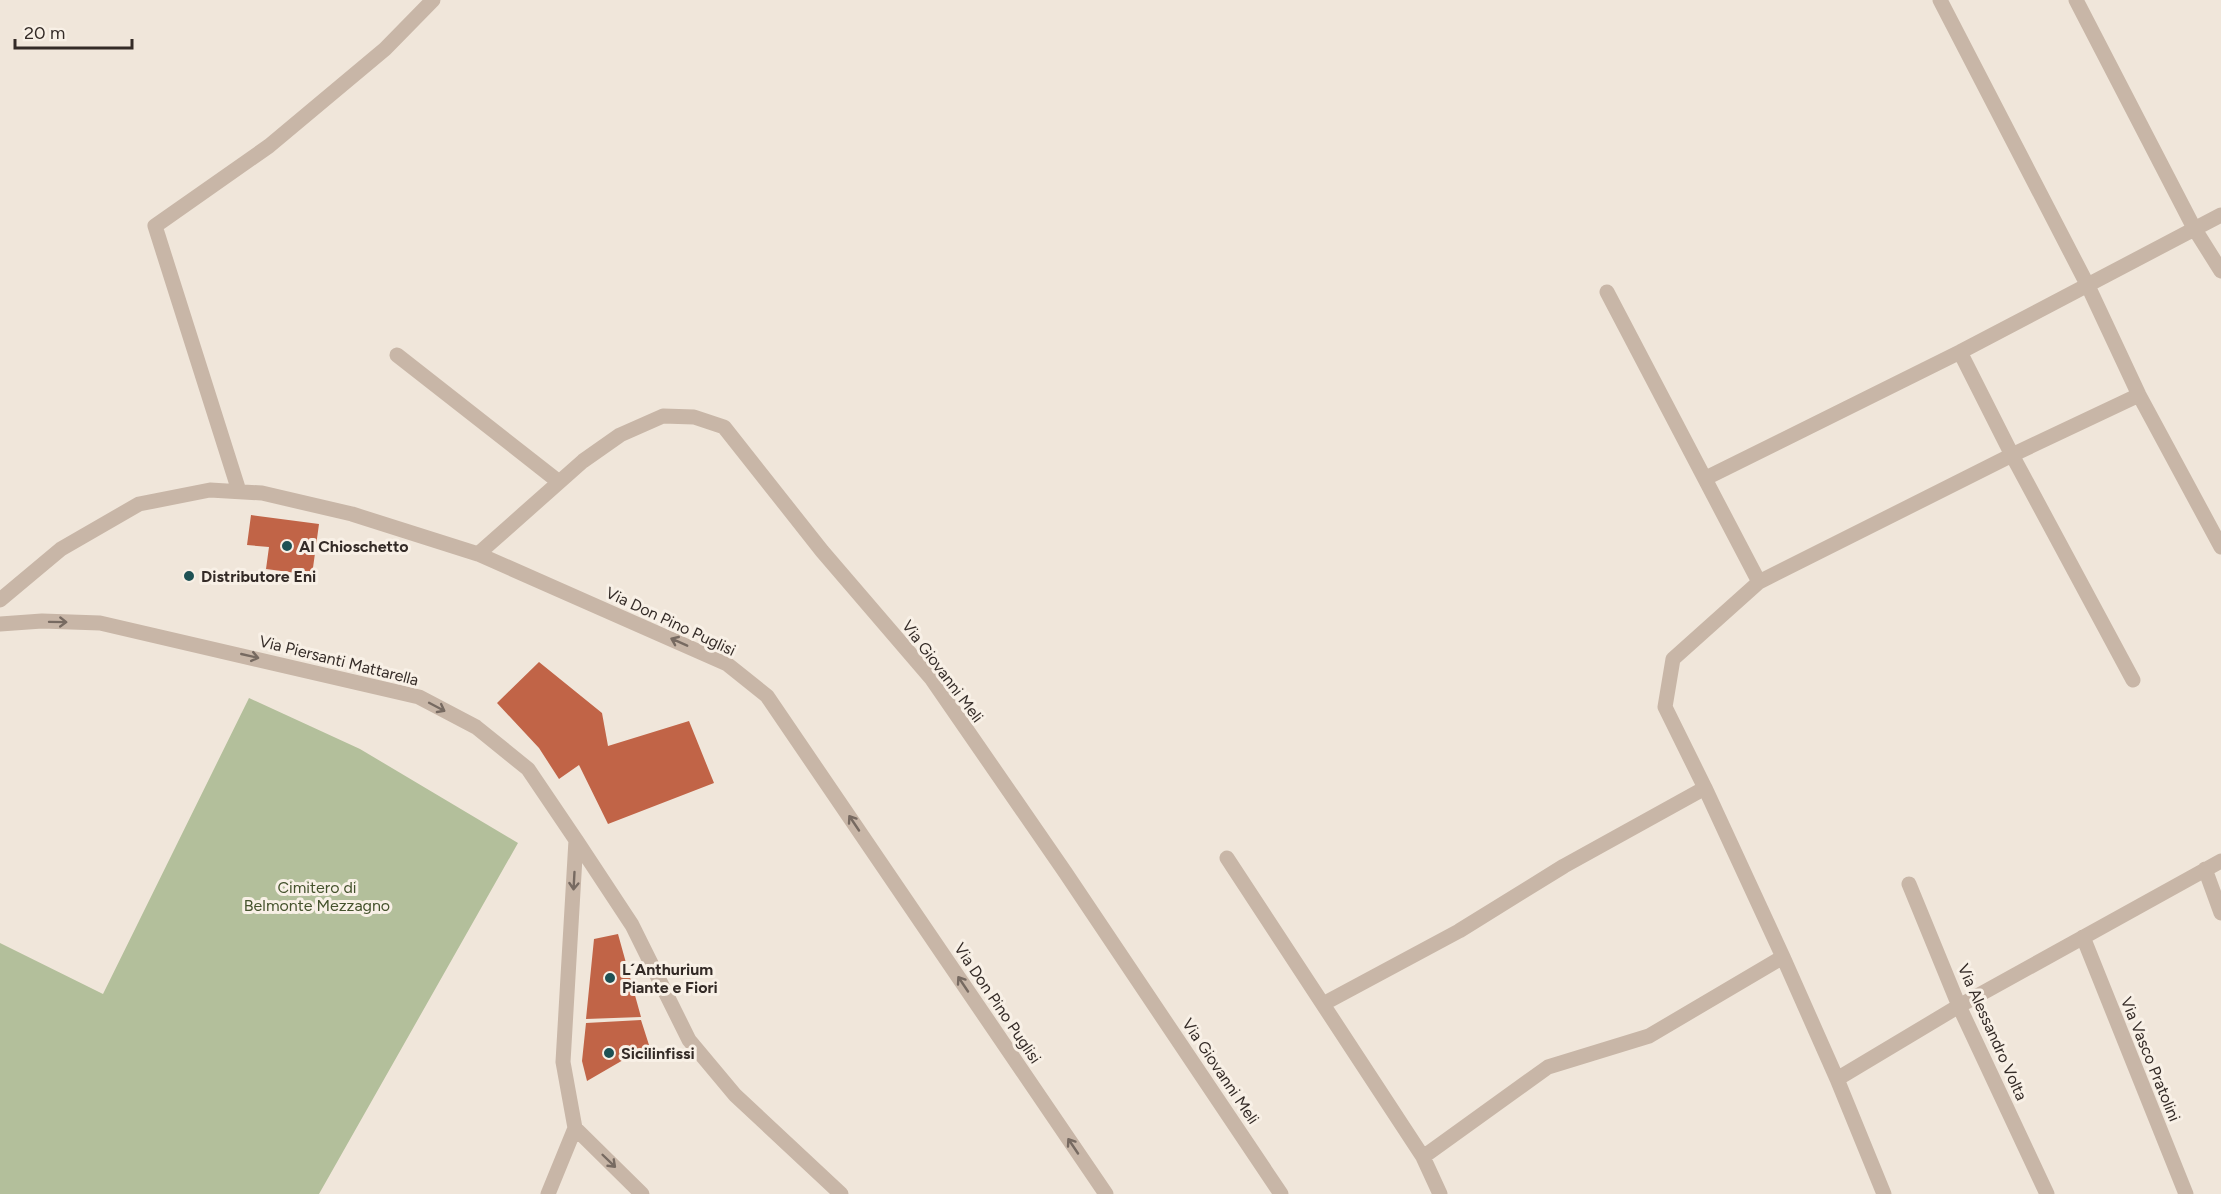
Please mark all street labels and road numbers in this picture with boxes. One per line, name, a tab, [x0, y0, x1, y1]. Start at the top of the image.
street label: Via Don Pino Puglisi	[603, 583, 739, 660]
street label: Via Giovanni Meli	[898, 616, 987, 726]
street label: Via Piersanti Mattarella	[257, 631, 421, 689]
street label: Via Don Pino Puglisi	[950, 939, 1045, 1067]
street label: Via Alessandro Volta	[1954, 961, 2031, 1103]
street label: Via Vasco Pratolini	[2117, 994, 2184, 1124]
street label: Via Giovanni Meli	[1178, 1015, 1263, 1128]

